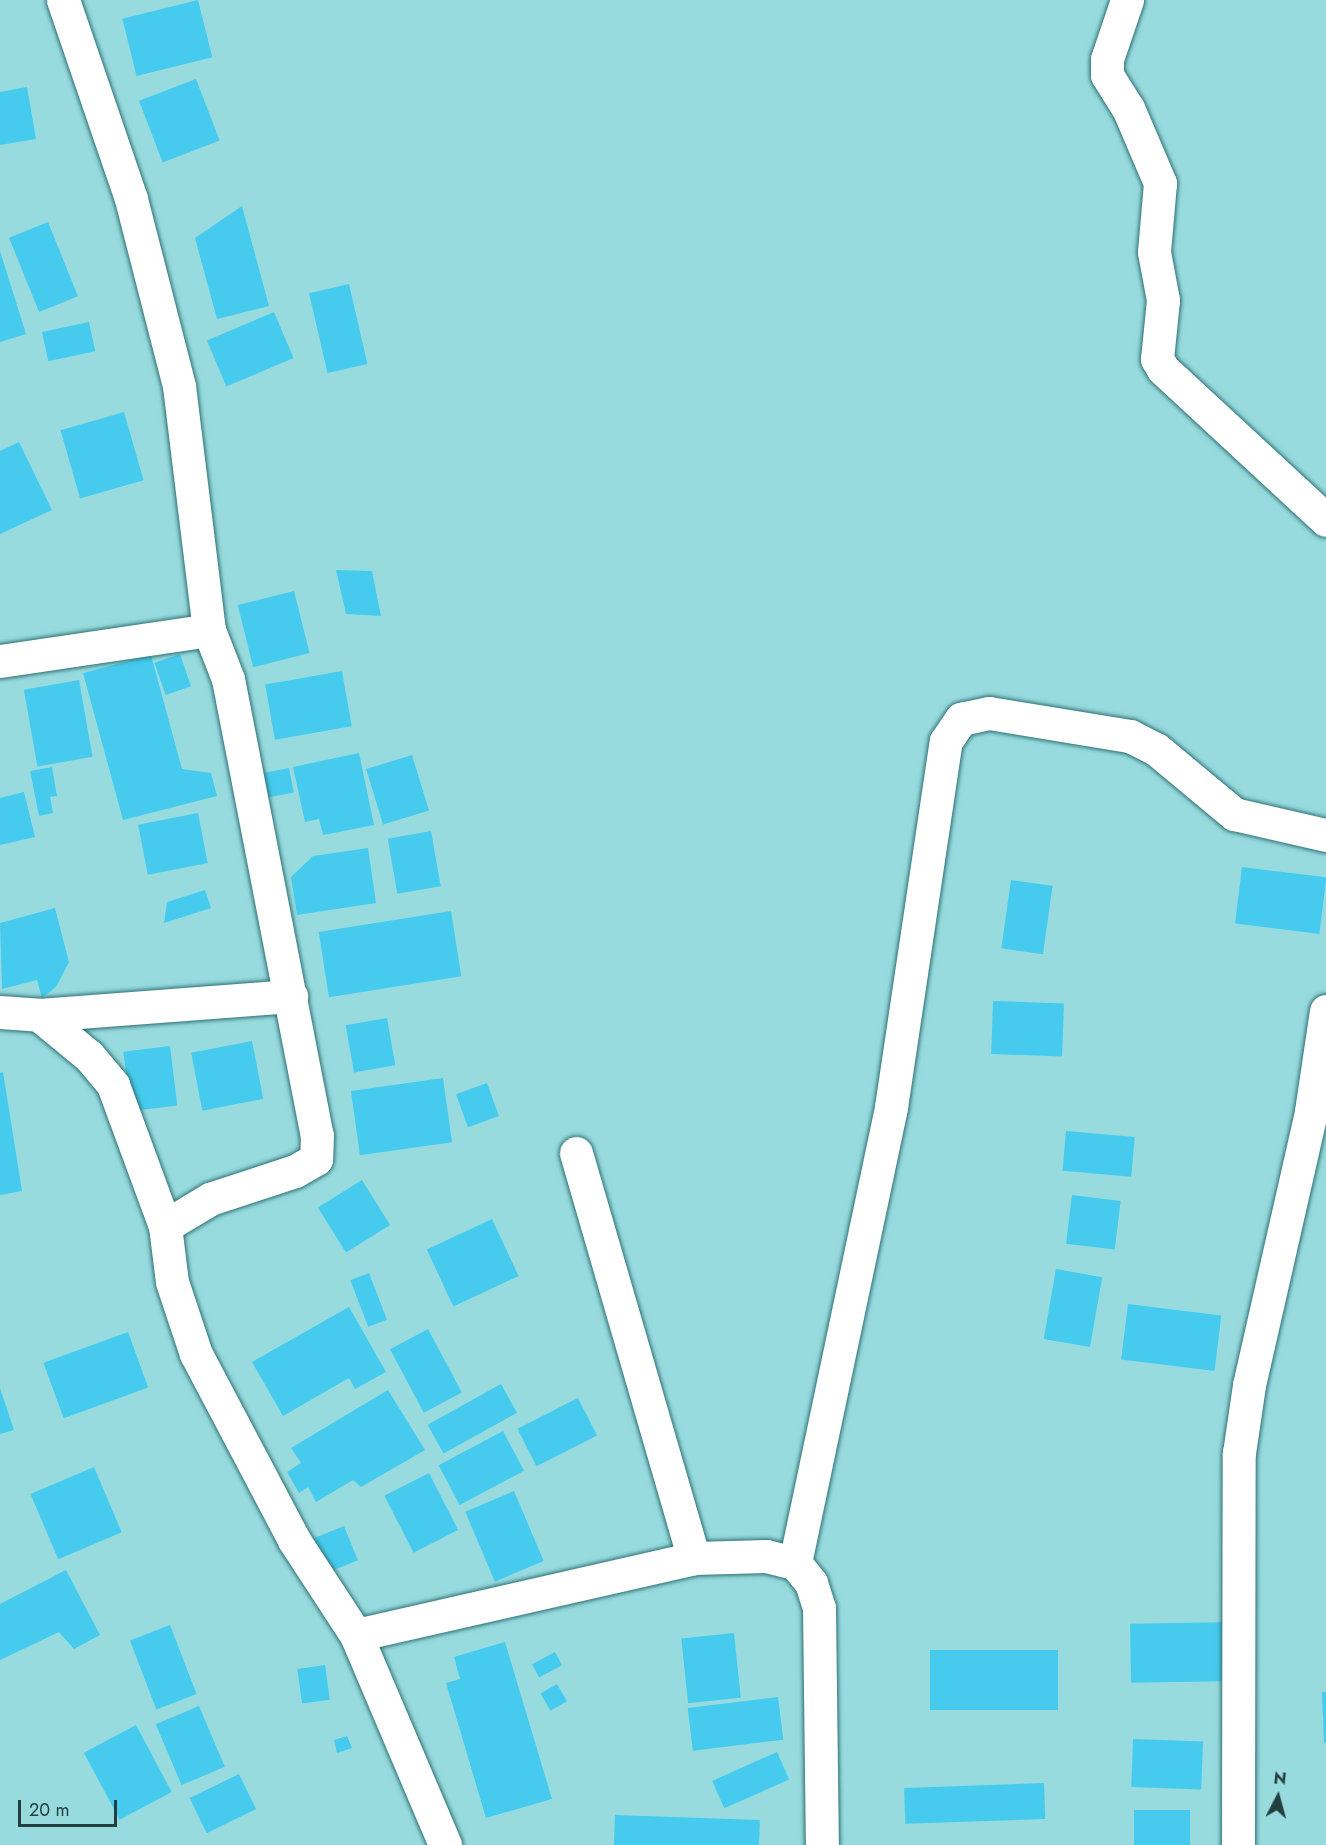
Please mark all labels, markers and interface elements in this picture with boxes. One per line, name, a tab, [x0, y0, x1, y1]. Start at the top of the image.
text: N	[1272, 1766, 1287, 1791]
north arrow	[1248, 1767, 1308, 1827]
scale bar	[21, 1788, 120, 1826]
text: 20 m	[29, 1797, 69, 1823]

